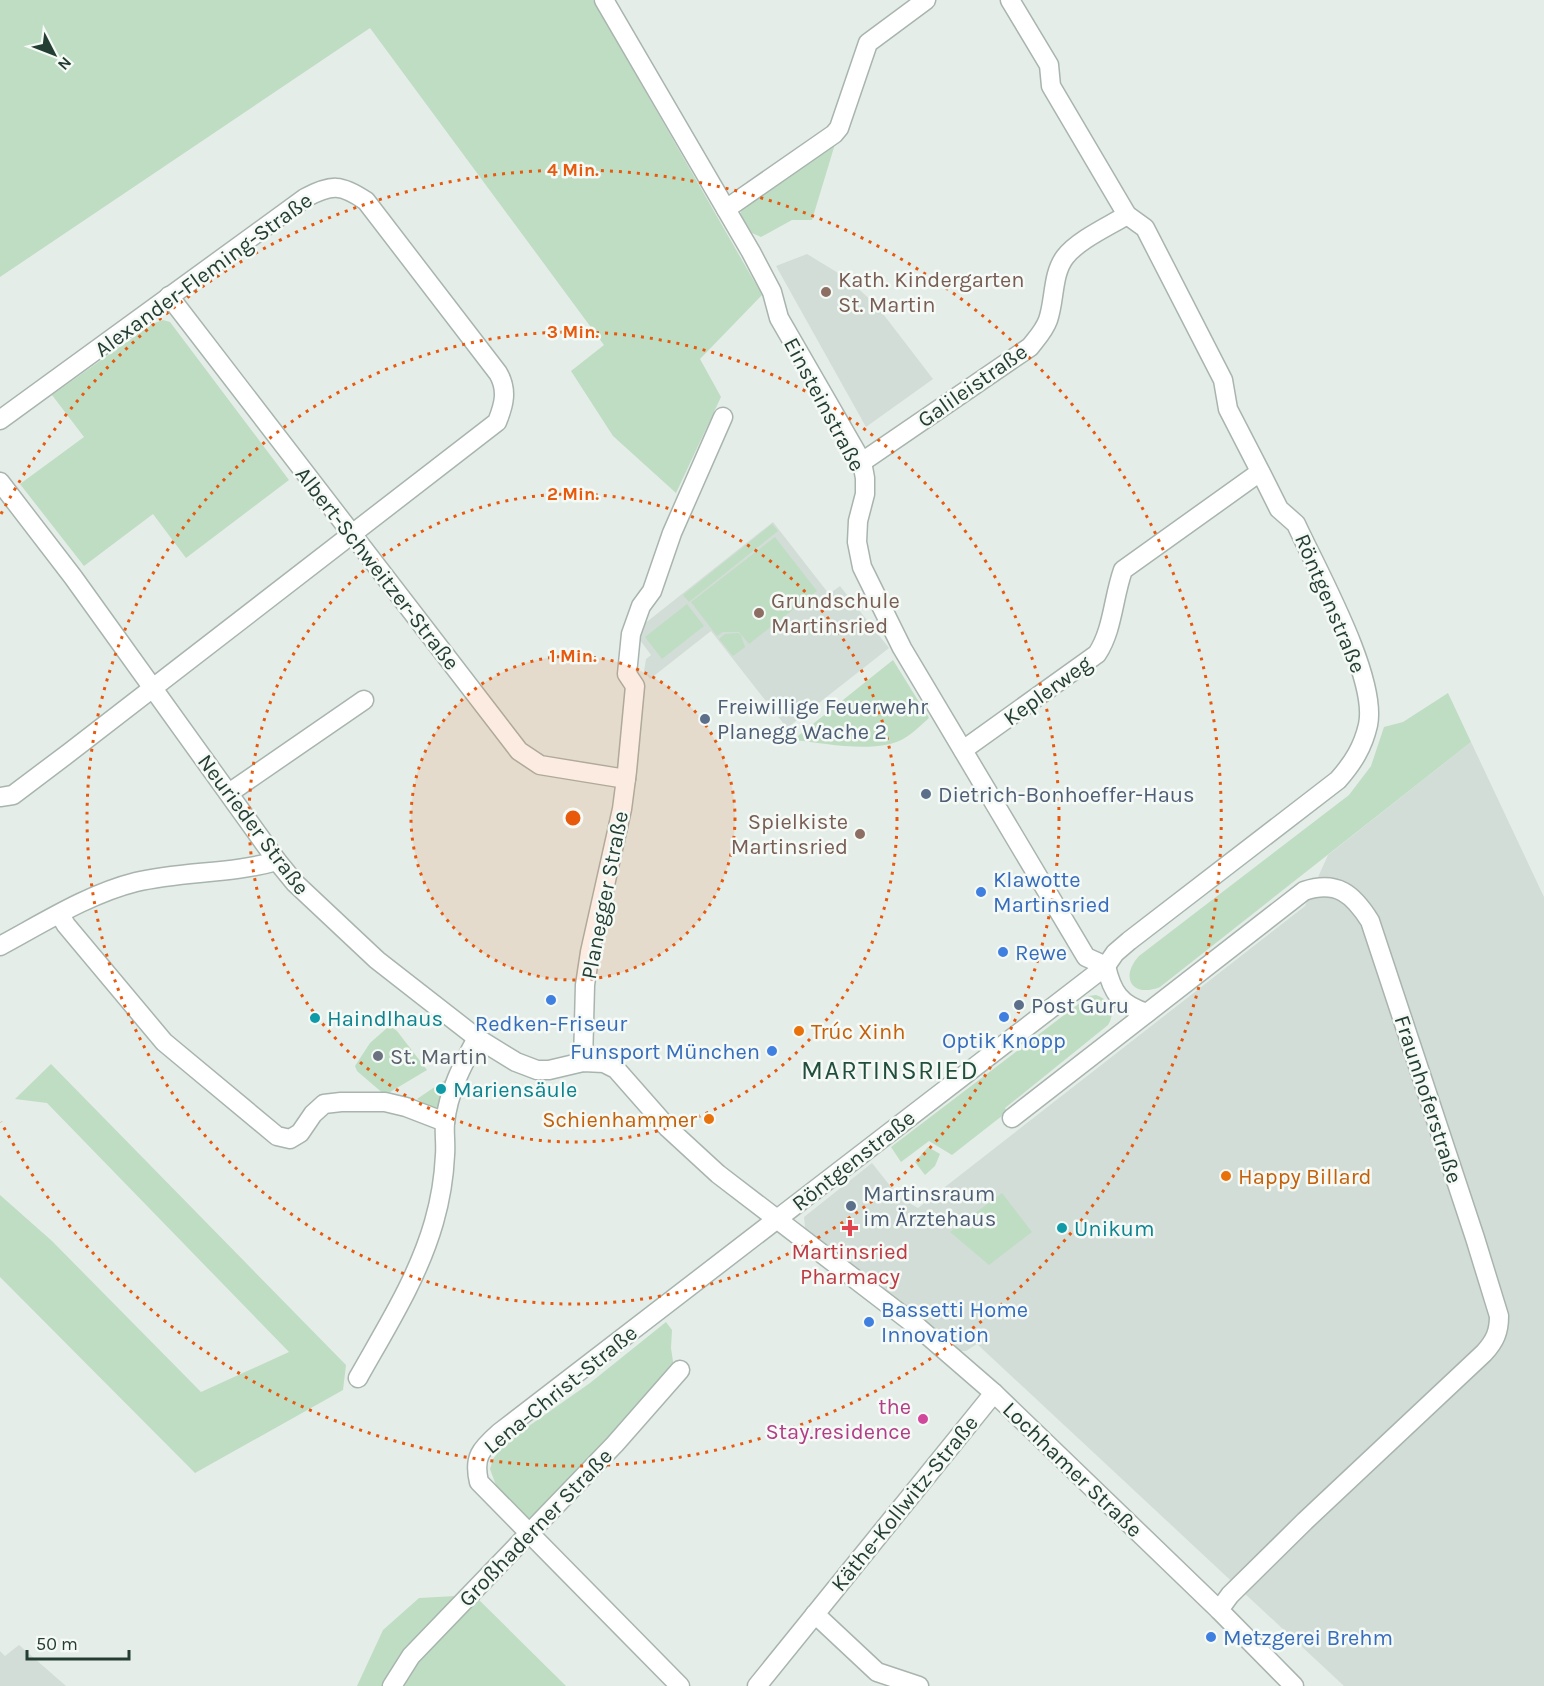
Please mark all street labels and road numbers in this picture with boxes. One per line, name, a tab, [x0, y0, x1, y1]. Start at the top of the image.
street label: Alexander-Fleming-Straße	[90, 187, 317, 363]
street label: Einsteinstraße	[778, 333, 870, 476]
street label: Galileistraße	[913, 339, 1032, 433]
street label: Albert-Schweitzer-Straße	[290, 462, 465, 675]
street label: Röntgenstraße	[1289, 530, 1371, 677]
street label: Keplerweg	[998, 650, 1097, 731]
street label: Neurieder Straße	[192, 749, 315, 900]
street label: Planegger Straße	[576, 809, 634, 981]
street label: Fraunhoferstraße	[1389, 1012, 1467, 1187]
street label: Röntgenstraße	[787, 1105, 920, 1217]
street label: Lena-Christ-Straße	[479, 1320, 643, 1460]
street label: Lochhamer Straße	[997, 1397, 1147, 1543]
street label: Käthe-Kollwitz-Straße	[826, 1410, 984, 1597]
street label: Großhaderner Straße	[454, 1443, 618, 1612]

